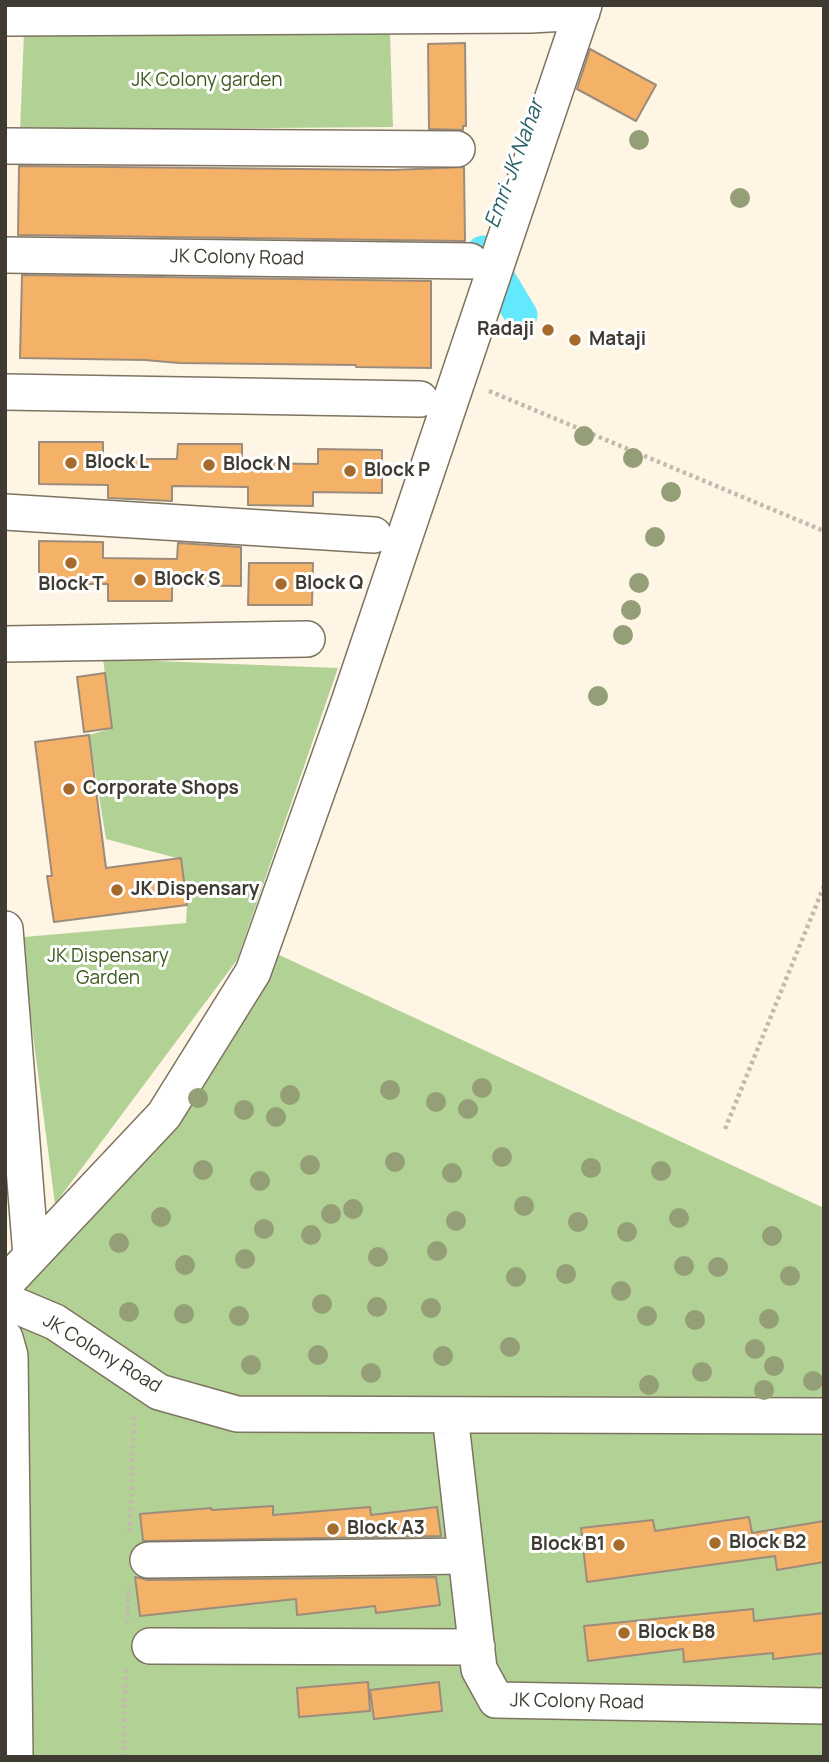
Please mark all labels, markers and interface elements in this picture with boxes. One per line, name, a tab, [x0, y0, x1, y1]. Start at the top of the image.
park label: JK Colony garden	[132, 70, 282, 92]
water label: Emri-JK Nahar	[480, 96, 550, 232]
street label: JK Colony Road	[170, 245, 304, 271]
place label: Radaji	[477, 319, 534, 341]
marker: Radaji	[540, 322, 556, 338]
place label: Mataji	[589, 329, 646, 351]
marker: Mataji	[567, 332, 583, 348]
place label: Block L	[85, 452, 149, 474]
place label: Block N	[223, 454, 291, 476]
marker: Block L	[63, 455, 79, 471]
marker: Block N	[201, 457, 217, 473]
place label: Block P	[364, 460, 430, 482]
marker: Block P	[342, 463, 358, 479]
marker: Block T	[63, 555, 79, 571]
place label: Block S	[154, 569, 221, 591]
marker: Block S	[132, 572, 148, 588]
place label: Block Q	[295, 573, 363, 595]
place label: Block T	[38, 574, 104, 596]
marker: Block Q	[273, 576, 289, 592]
place label: Corporate Shops	[83, 778, 239, 800]
marker: Corporate Shops	[61, 781, 77, 797]
place label: JK Dispensary	[131, 879, 259, 901]
marker: JK Dispensary	[109, 882, 125, 898]
park label: JK Dispensary Garden	[47, 946, 169, 990]
street label: JK Colony Road	[39, 1310, 165, 1398]
place label: Block A3	[347, 1518, 425, 1540]
marker: Block A3	[325, 1521, 341, 1537]
place label: Block B2	[729, 1532, 806, 1554]
place label: Block B1	[531, 1534, 605, 1556]
marker: Block B2	[707, 1535, 723, 1551]
marker: Block B1	[611, 1537, 627, 1553]
place label: Block B8	[638, 1622, 716, 1644]
marker: Block B8	[616, 1625, 632, 1641]
street label: JK Colony Road	[510, 1689, 644, 1715]

